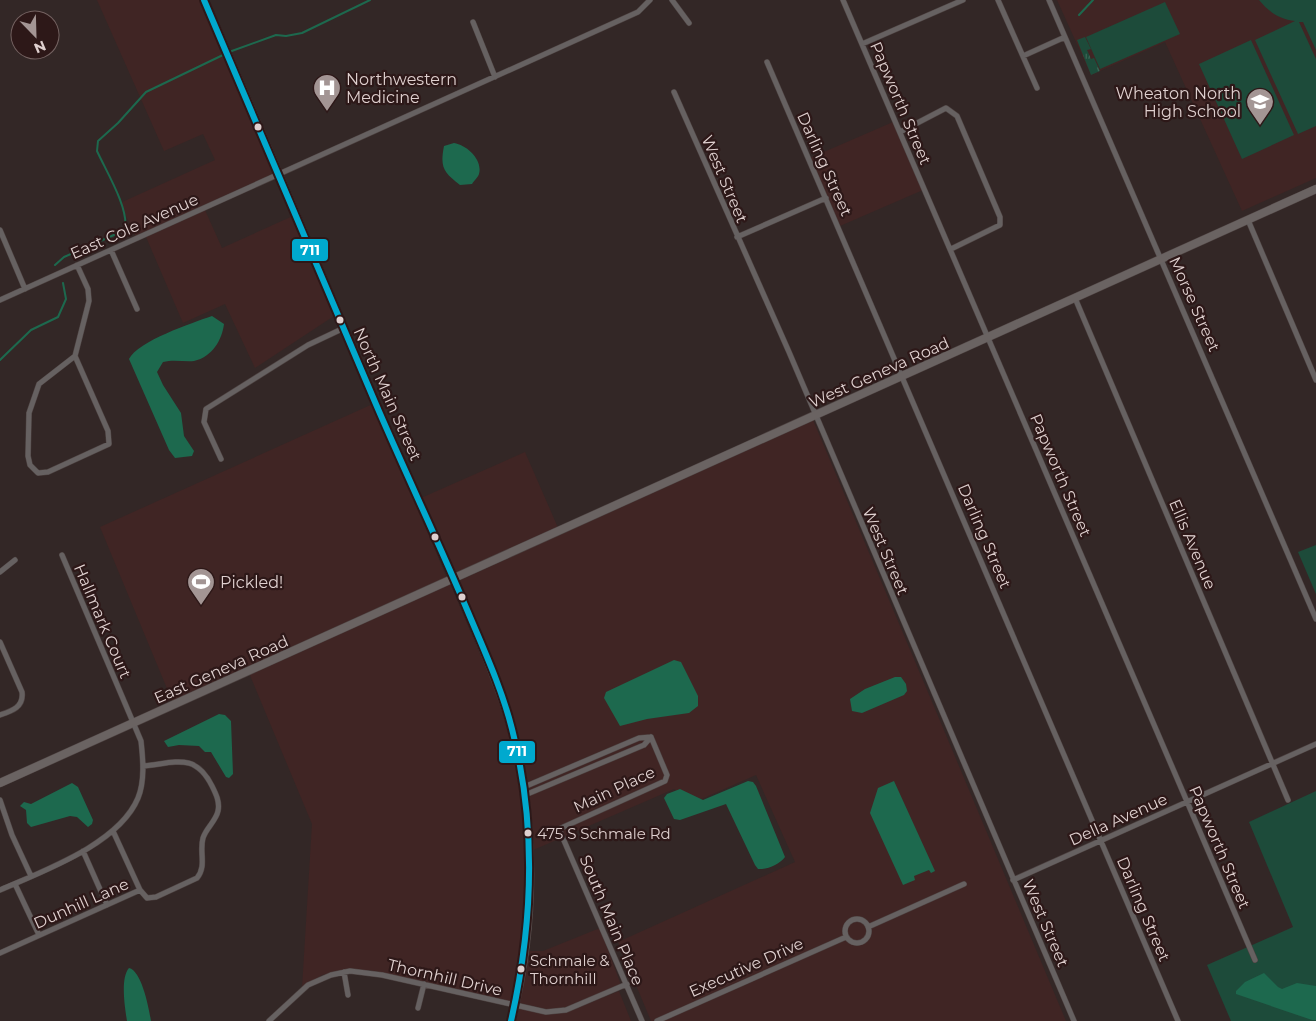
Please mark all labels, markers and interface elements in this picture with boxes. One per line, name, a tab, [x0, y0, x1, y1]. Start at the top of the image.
north arrow	[10, 10, 60, 60]
text: N	[31, 36, 49, 57]
street label: Papworth Street	[866, 39, 935, 168]
place label: Northwestern Medicine	[346, 70, 457, 107]
hospital icon: Northwestern Medicine	[312, 73, 342, 112]
place label: Wheaton North High School	[1116, 84, 1241, 121]
school or university icon: Wheaton North High School	[1245, 87, 1275, 126]
street label: Darling Street	[793, 109, 856, 220]
unlabelled marker	[253, 122, 263, 132]
street label: West Street	[698, 132, 752, 226]
street label: East Cole Avenue	[67, 190, 201, 263]
line badge: 711	[291, 238, 329, 262]
text: 711	[300, 241, 320, 259]
street label: Morse Street	[1165, 254, 1224, 355]
unlabelled marker	[335, 315, 345, 325]
street label: North Main Street	[350, 325, 426, 464]
street label: West Geneva Road	[806, 333, 952, 412]
street label: Papworth Street	[1026, 411, 1095, 540]
street label: Darling Street	[954, 481, 1015, 592]
street label: Ellis Avenue	[1165, 496, 1220, 592]
street label: West Street	[859, 504, 913, 598]
unlabelled marker	[430, 532, 440, 542]
street label: Hallmark Court	[70, 561, 135, 682]
sports icon: Pickled!	[186, 567, 216, 606]
place label: Pickled!	[220, 573, 283, 592]
unlabelled marker	[457, 592, 467, 602]
street label: East Geneva Road	[151, 631, 291, 708]
line badge: 711	[498, 740, 536, 764]
text: 711	[507, 742, 527, 760]
street label: Main Place	[570, 762, 658, 817]
street label: Papworth Street	[1185, 783, 1254, 912]
street label: Della Avenue	[1066, 789, 1170, 850]
place label: 475 S Schmale Rd	[537, 824, 671, 843]
marker: 475 S Schmale Rd	[523, 828, 533, 838]
street label: South Main Place	[575, 852, 648, 988]
street label: Darling Street	[1113, 854, 1174, 965]
street label: Dunhill Lane	[31, 874, 132, 933]
street label: West Street	[1019, 876, 1073, 970]
street label: Executive Drive	[686, 934, 806, 1001]
place label: Schmale & Thornhill	[530, 951, 610, 988]
street label: Thornhill Drive	[386, 955, 504, 1000]
marker: Schmale & Thornhill	[516, 964, 526, 974]

